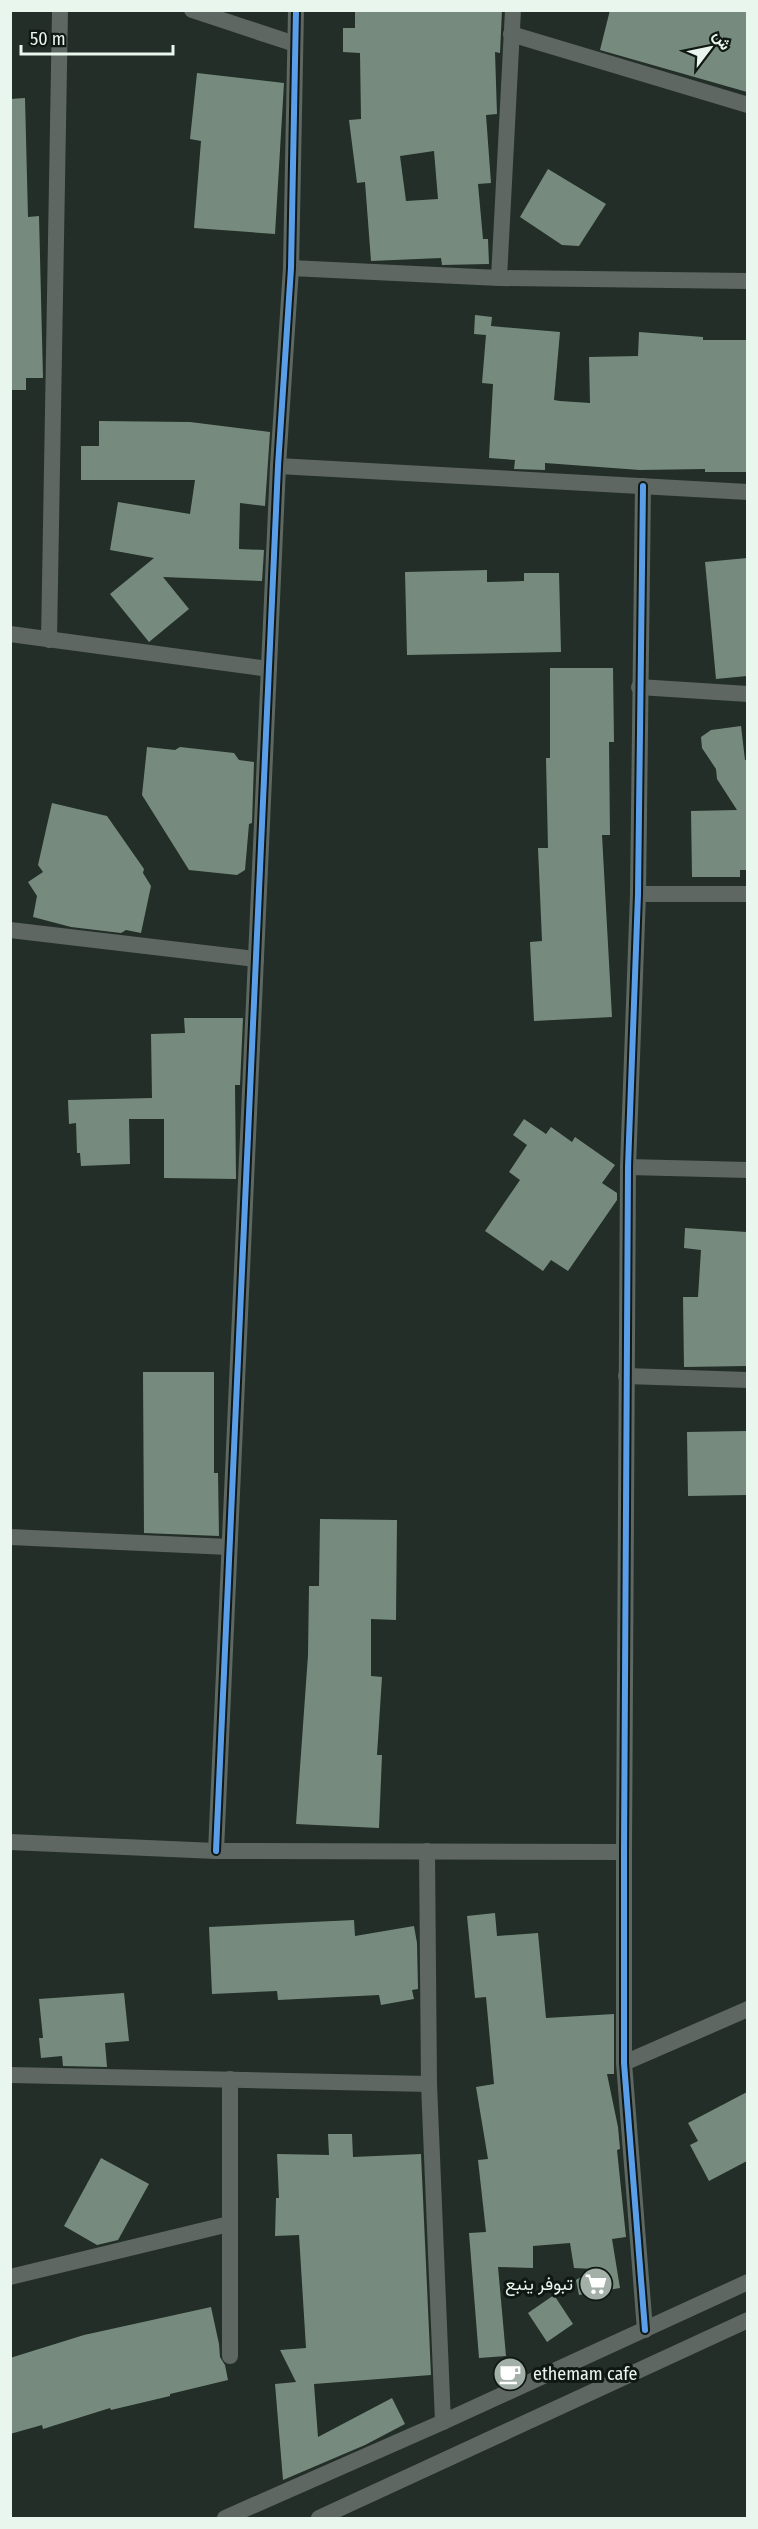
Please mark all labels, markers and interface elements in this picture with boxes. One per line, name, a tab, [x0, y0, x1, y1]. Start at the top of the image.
scale bar	[21, 18, 172, 56]
north arrow	[680, 18, 740, 78]
text: ش	[709, 27, 735, 54]
text: 50 m	[30, 28, 66, 50]
supermarket icon: تبوفر ينبع	[578, 2266, 614, 2302]
place label: تبوفر ينبع	[505, 2273, 573, 2296]
cafe icon: ethemam cafe	[492, 2356, 528, 2392]
place label: ethemam cafe	[533, 2363, 638, 2385]

